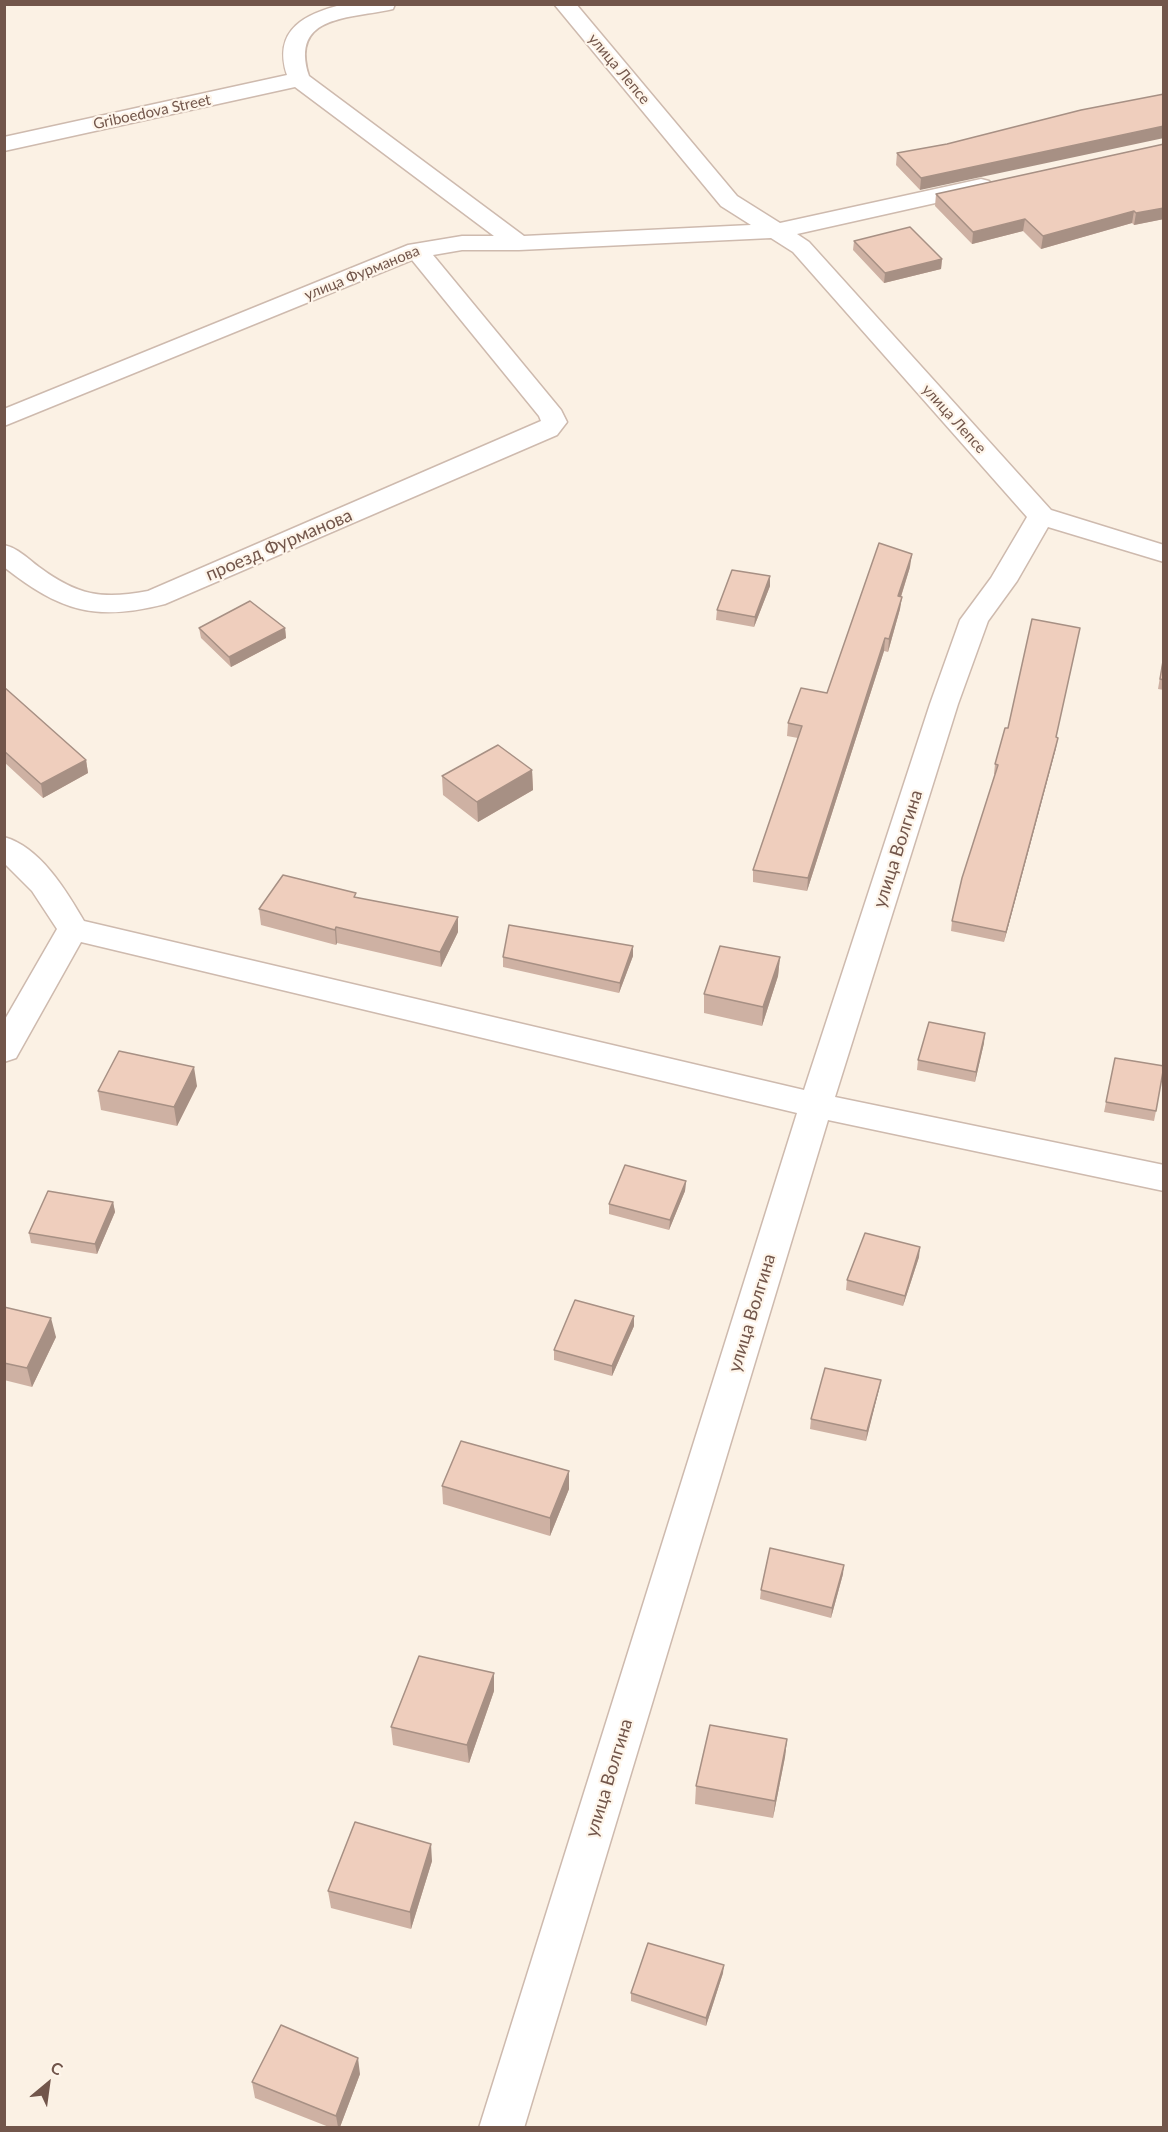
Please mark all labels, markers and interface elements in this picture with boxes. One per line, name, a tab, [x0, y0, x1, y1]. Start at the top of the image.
street label: улица Лепсе	[584, 30, 654, 108]
street label: Griboedova Street	[92, 91, 212, 133]
street label: улица Фурманова	[302, 242, 422, 304]
street label: улица Лепсе	[918, 381, 990, 457]
street label: проезд Фурманова	[203, 504, 355, 586]
street label: улица Волгина	[869, 787, 927, 911]
street label: улица Волгина	[724, 1251, 780, 1375]
street label: улица Волгина	[581, 1716, 637, 1840]
north arrow	[18, 2054, 78, 2114]
text: С	[48, 2057, 66, 2079]

